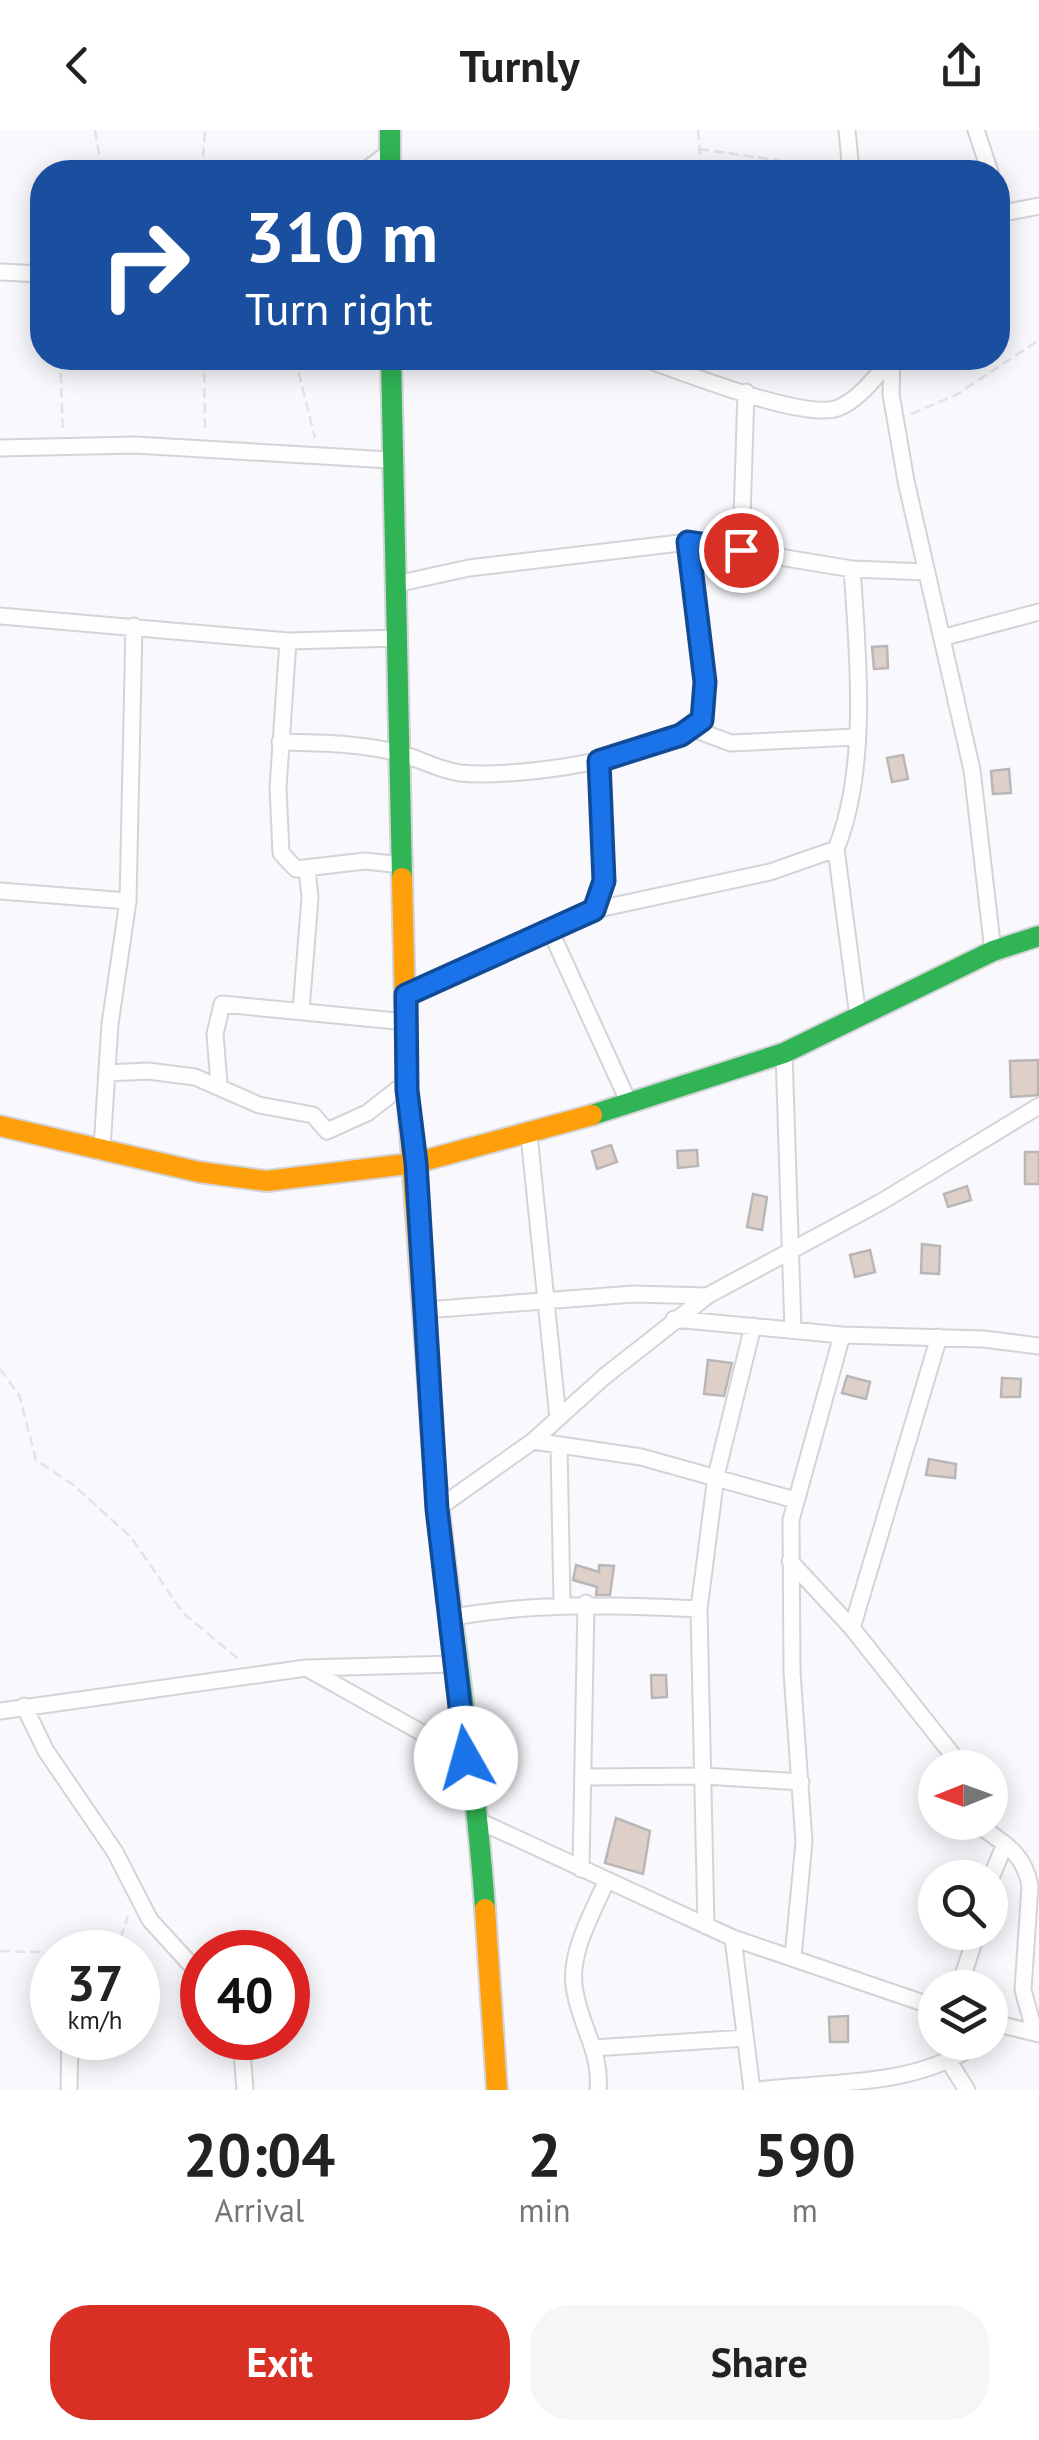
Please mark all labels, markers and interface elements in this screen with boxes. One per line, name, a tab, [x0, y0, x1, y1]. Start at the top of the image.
text: Turnly	[459, 36, 580, 94]
icon: back	[50, 38, 105, 93]
icon: share	[934, 38, 989, 93]
text: 310 m	[245, 191, 438, 281]
icon: right	[80, 200, 210, 330]
text: Turn right	[245, 279, 433, 337]
pin	[699, 508, 784, 593]
icon: arrive	[714, 523, 769, 578]
position arrow	[414, 1706, 518, 1810]
north arrow	[918, 1750, 1008, 1840]
map controls	[918, 1750, 1008, 2060]
button: search	[918, 1860, 1008, 1950]
speed limit sign: 40	[180, 1930, 310, 2060]
text: 37	[67, 1950, 123, 2015]
button: layers	[918, 1970, 1008, 2060]
text: km/h	[68, 2004, 122, 2036]
text: 20:04	[183, 2115, 335, 2193]
text: 2	[528, 2115, 562, 2193]
text: 590	[754, 2115, 856, 2193]
text: Arrival	[214, 2189, 304, 2231]
text: min	[519, 2189, 571, 2231]
text: m	[792, 2189, 818, 2231]
button: Exit	[50, 2305, 510, 2420]
button: Share	[530, 2305, 989, 2420]

